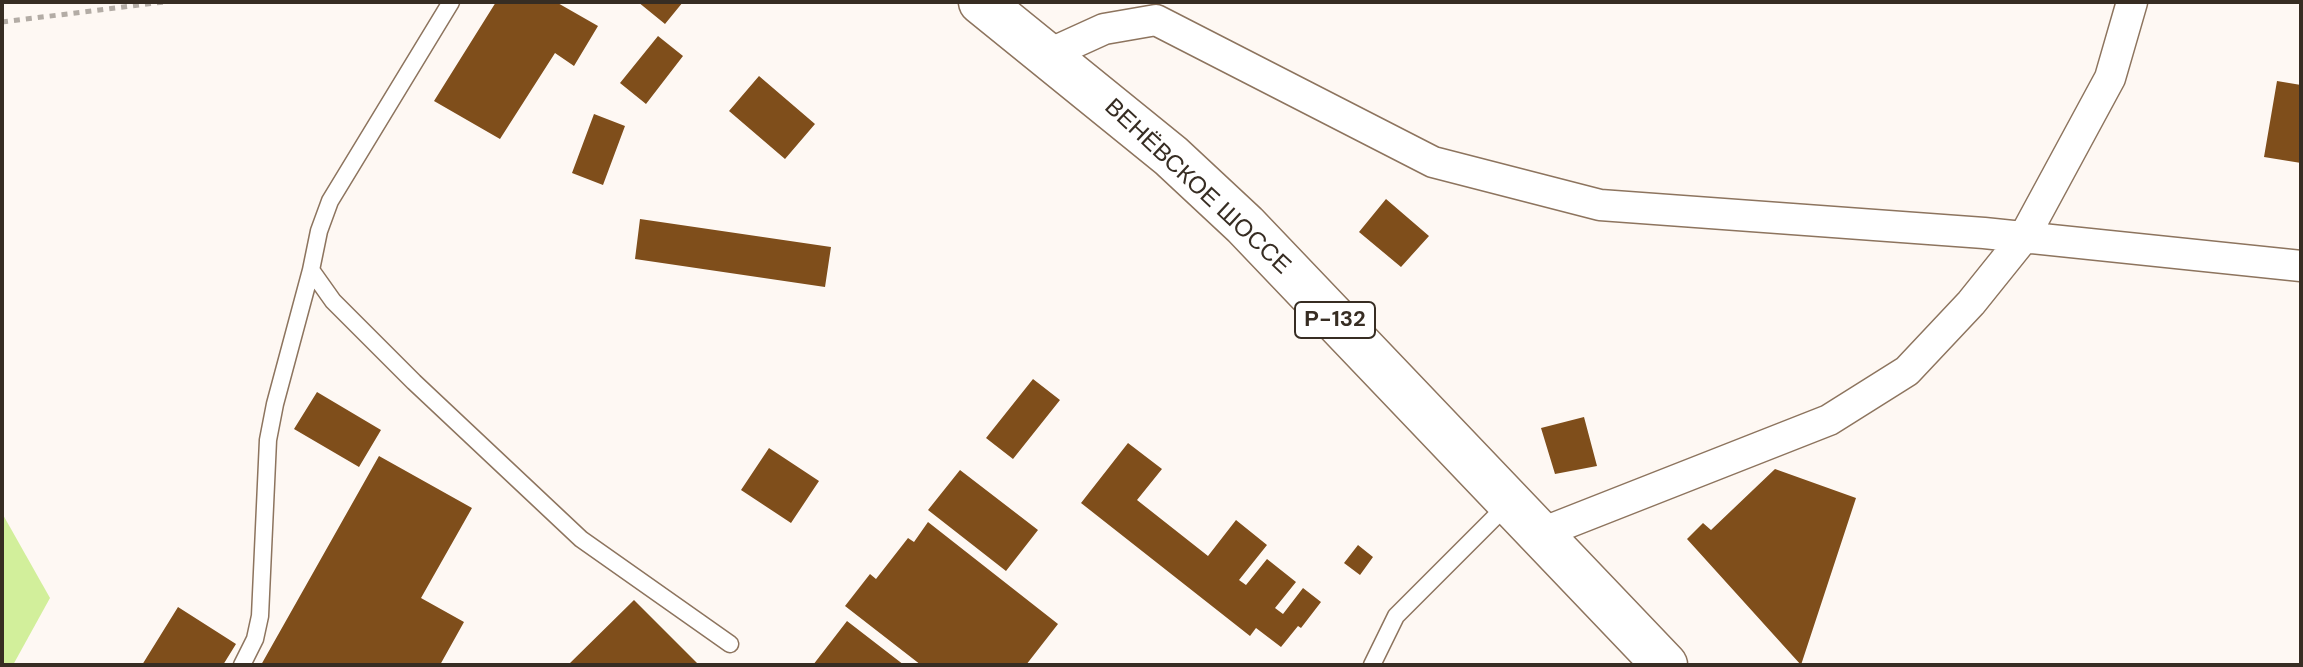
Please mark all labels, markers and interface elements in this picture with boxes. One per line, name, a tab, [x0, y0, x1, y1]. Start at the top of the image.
street label: ВЕНЁВСКОЕ ШОССЕ	[1098, 93, 1296, 281]
road number: Р-132	[1295, 302, 1375, 338]

